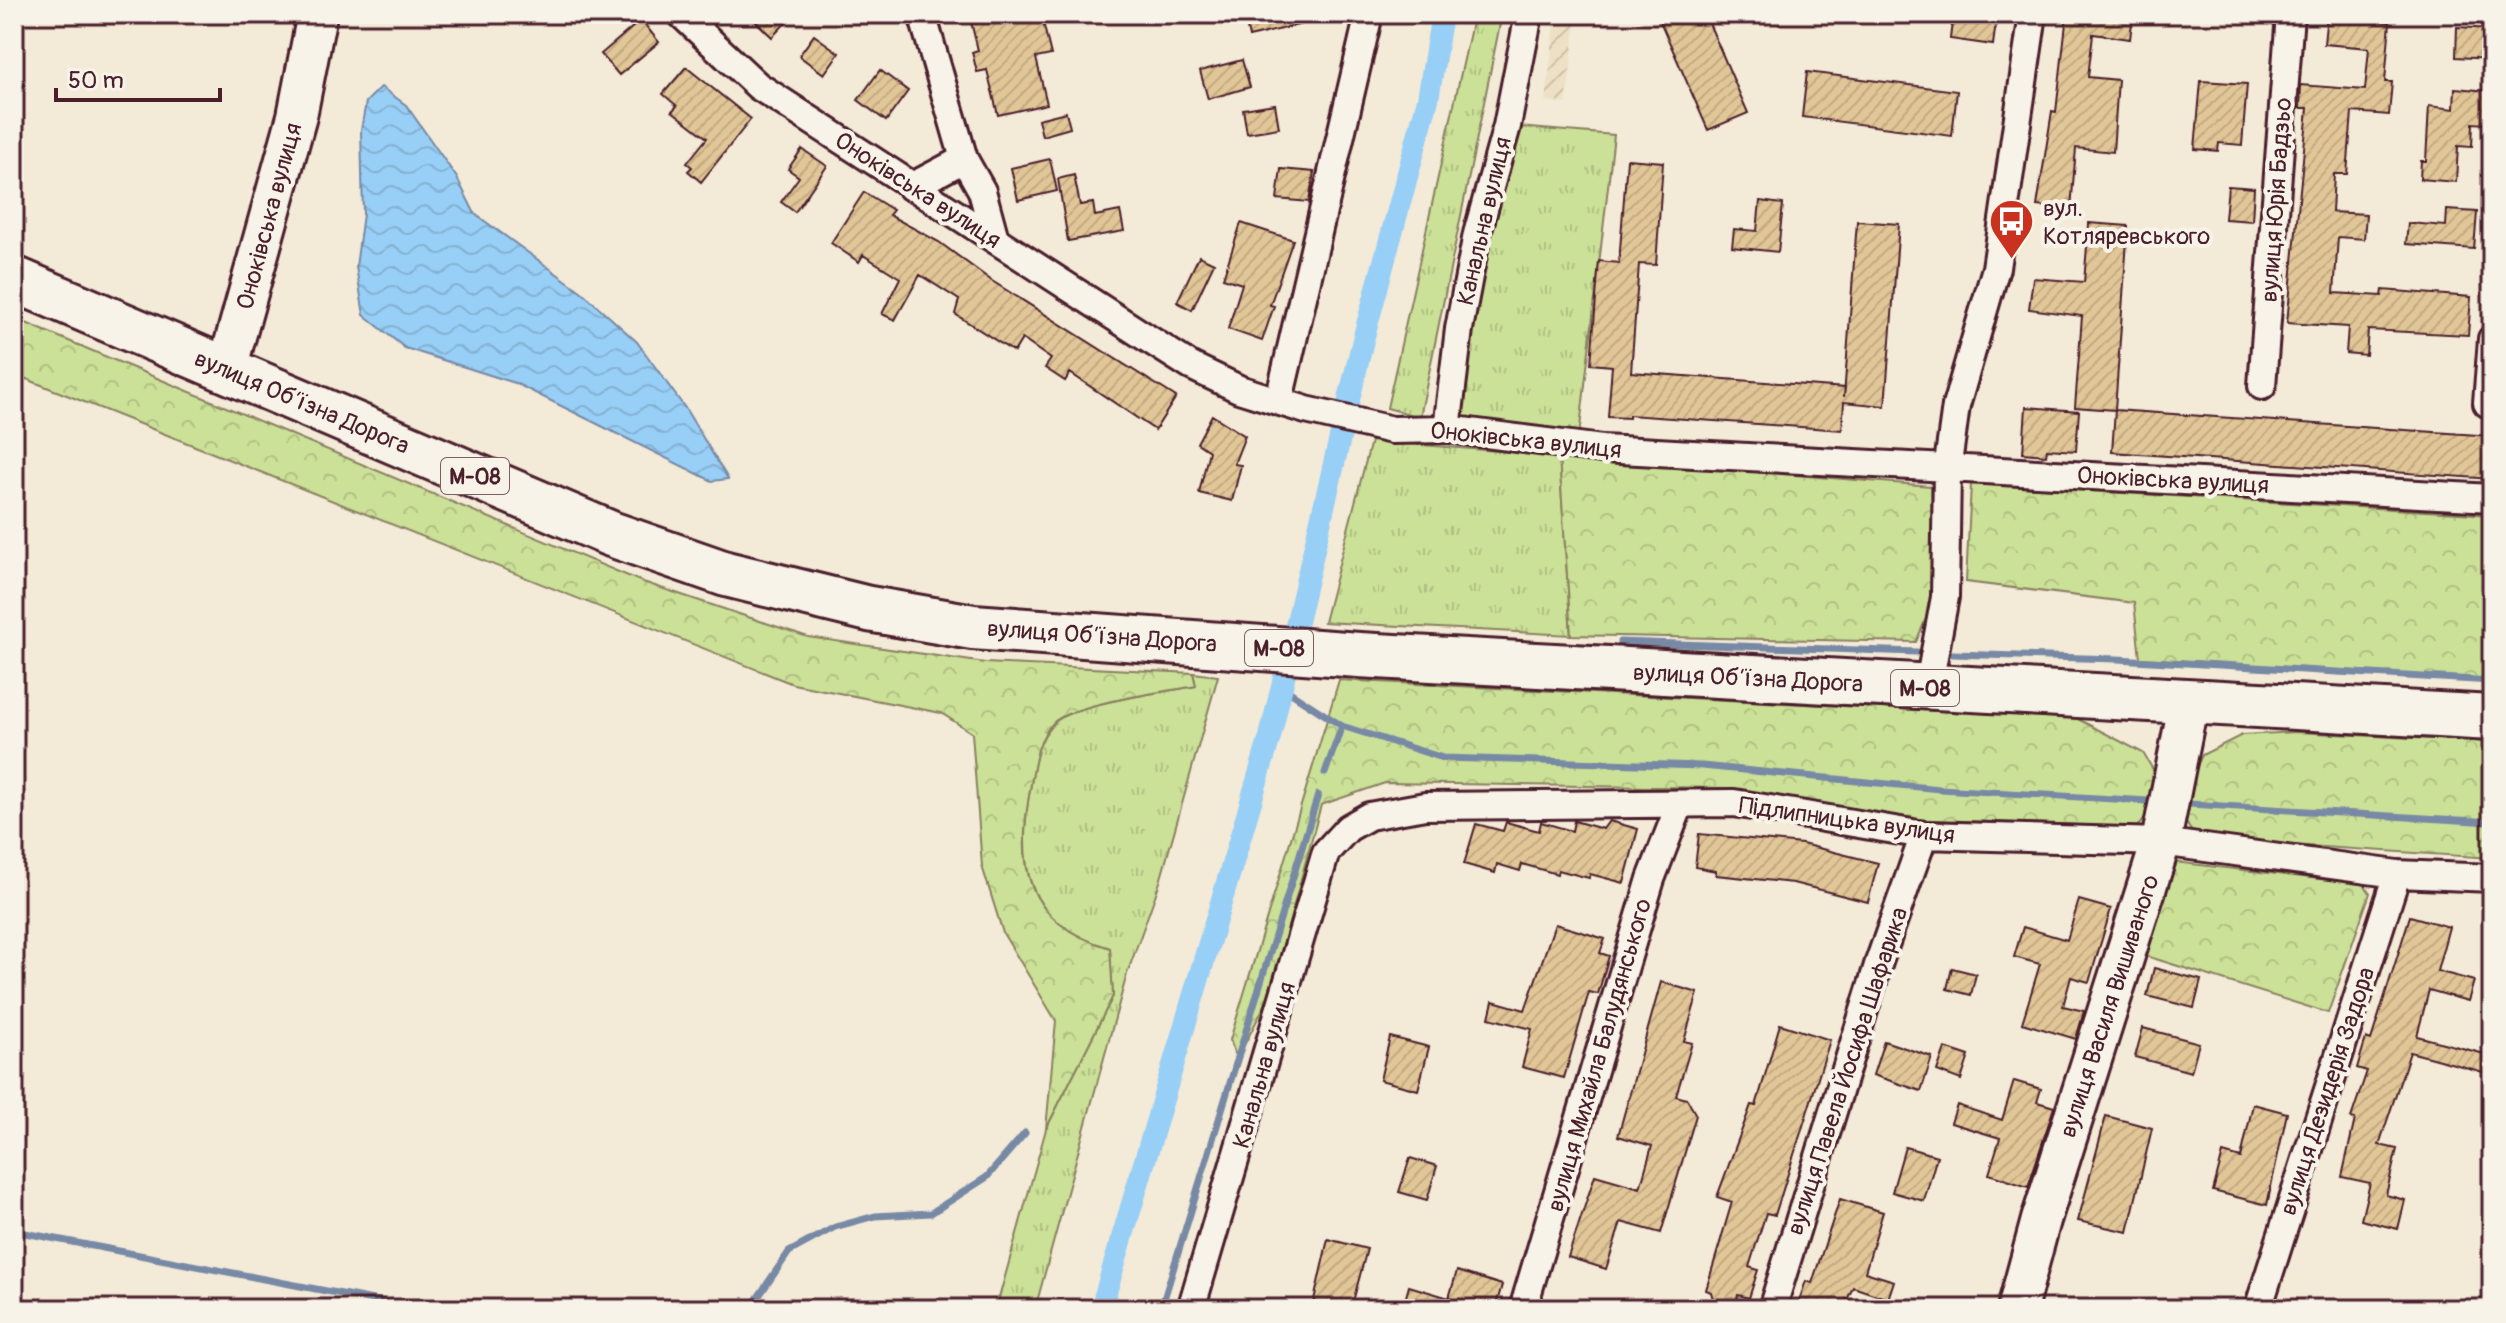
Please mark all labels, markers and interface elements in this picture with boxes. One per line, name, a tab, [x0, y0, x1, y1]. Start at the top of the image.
scale bar	[56, 52, 220, 102]
text: 50 m	[68, 66, 124, 95]
street label: вулиця Юрія Бадзьо	[2255, 97, 2298, 303]
street label: Оноківська вулиця	[231, 120, 308, 313]
street label: Оноківська вулиця	[829, 126, 1006, 255]
street label: Канальна вулиця	[1451, 134, 1518, 308]
place label: вул. Котляревського	[2043, 194, 2210, 251]
bus stop icon: вул. Котляревського	[1988, 198, 2036, 261]
street label: вулиця Обʼїзна Дорога	[190, 344, 414, 461]
street label: Оноківська вулиця	[1429, 416, 1623, 465]
road number: М-08	[441, 458, 509, 494]
street label: Оноківська вулиця	[2076, 461, 2270, 500]
street label: вулиця Обʼїзна Дорога	[986, 614, 1218, 659]
road number: М-08	[1245, 630, 1313, 666]
street label: вулиця Обʼїзна Дорога	[1632, 658, 1864, 699]
road number: М-08	[1891, 670, 1959, 706]
street label: Підлипницька вулиця	[1737, 791, 1957, 850]
street label: вулиця Василя Вишиваного	[2053, 871, 2166, 1141]
street label: вулиця Михайла Балудянського	[1541, 895, 1658, 1215]
street label: вулиця Павела Йосифа Шафарика	[1781, 904, 1914, 1239]
street label: вулиця Дезидерія Задора	[2274, 963, 2381, 1219]
street label: Канальна вулиця	[1227, 979, 1302, 1152]

